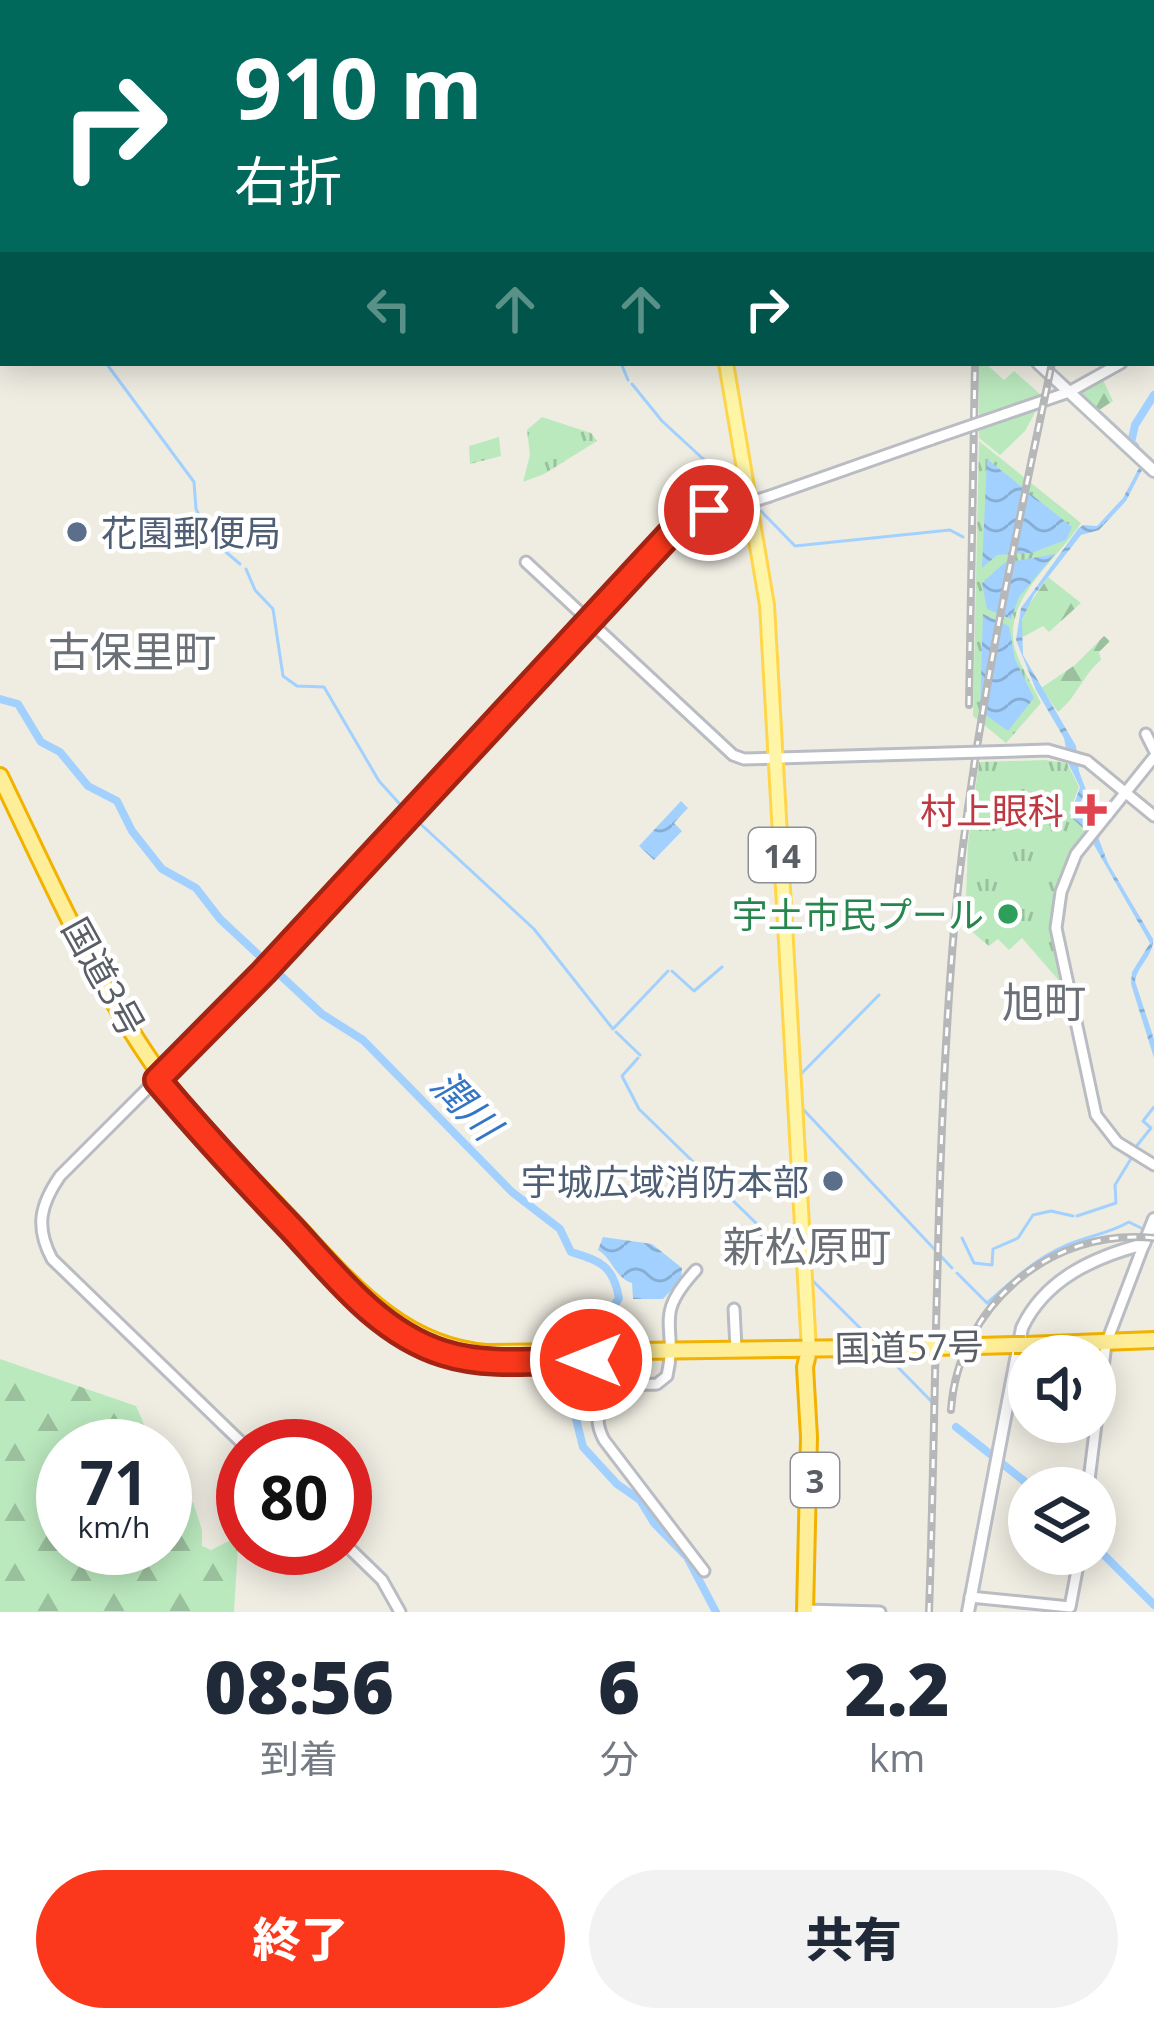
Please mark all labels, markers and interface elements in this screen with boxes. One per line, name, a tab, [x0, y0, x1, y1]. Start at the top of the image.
text: 910 m	[234, 29, 482, 144]
icon: right	[36, 48, 192, 204]
text: 右折	[234, 143, 342, 217]
icon: left	[356, 276, 422, 342]
icon: ahead	[482, 276, 548, 342]
icon: ahead	[608, 276, 674, 342]
icon: right	[734, 276, 800, 342]
pin	[658, 459, 760, 561]
icon: arrive	[676, 477, 742, 543]
place label: 花園郵便局	[101, 508, 281, 557]
marker: 花園郵便局	[64, 519, 90, 545]
district label: 古保里町	[48, 622, 216, 679]
place label: 村上眼科	[920, 786, 1064, 835]
marker: 村上眼科	[1075, 794, 1107, 826]
road number: 14	[749, 828, 815, 882]
place label: 宇土市民プール	[732, 890, 984, 939]
marker: 宇土市民プール	[995, 901, 1021, 927]
street label: 国道3号	[51, 909, 157, 1045]
district label: 旭町	[1002, 973, 1086, 1030]
water label: 潤川	[421, 1058, 516, 1153]
place label: 宇城広域消防本部	[521, 1157, 809, 1206]
marker: 宇城広域消防本部	[820, 1168, 846, 1194]
district label: 新松原町	[723, 1217, 891, 1274]
position arrow	[528, 1297, 654, 1423]
street label: 国道57号	[834, 1321, 984, 1373]
map controls	[1008, 1335, 1116, 1575]
button: sound	[1008, 1335, 1116, 1443]
speed limit sign: 80	[216, 1419, 372, 1575]
text: 71	[80, 1441, 148, 1523]
road number: 3	[791, 1453, 839, 1507]
button: layers	[1008, 1467, 1116, 1575]
text: km/h	[78, 1506, 150, 1547]
text: 08:56	[204, 1637, 394, 1735]
text: 6	[598, 1637, 640, 1735]
text: 2.2	[845, 1639, 950, 1737]
text: km	[869, 1730, 925, 1783]
text: 到着	[260, 1731, 338, 1784]
text: 分	[600, 1731, 639, 1784]
button: 終了	[36, 1870, 565, 2008]
button: 共有	[589, 1870, 1118, 2008]

